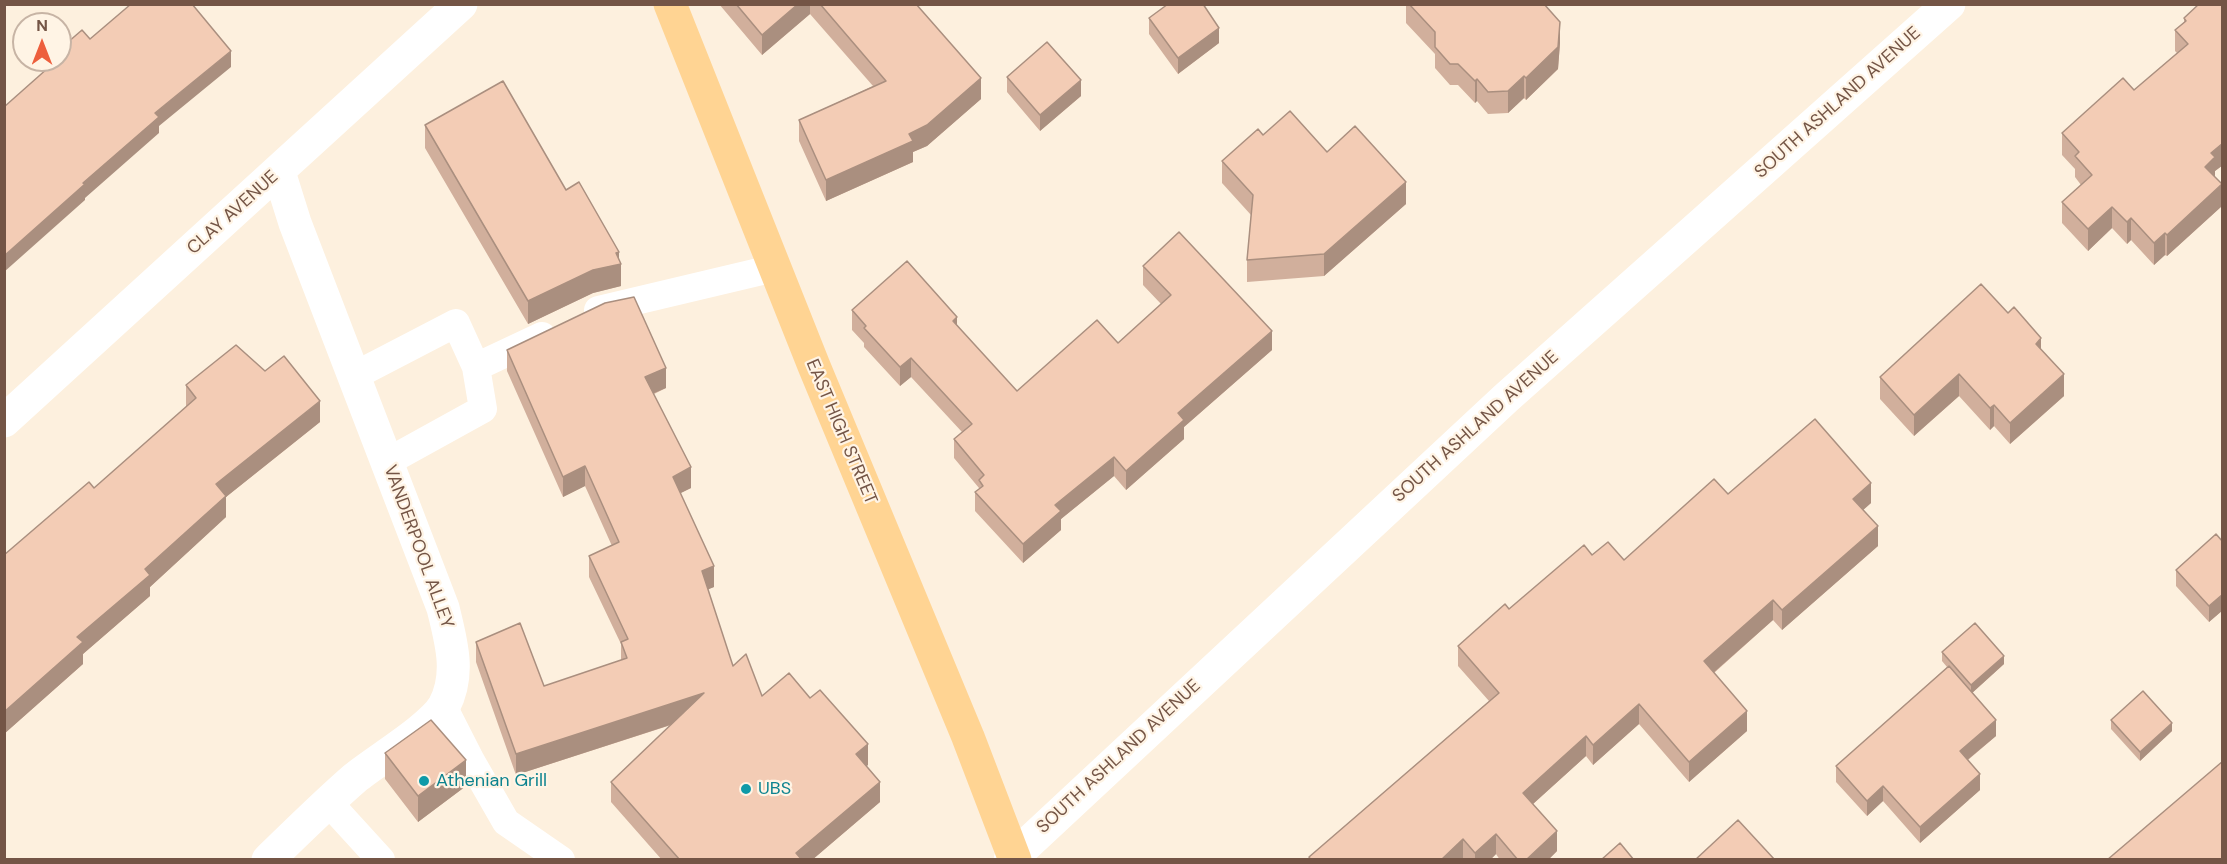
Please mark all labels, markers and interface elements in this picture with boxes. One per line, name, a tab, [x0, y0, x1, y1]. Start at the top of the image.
north arrow	[12, 12, 72, 72]
text: N	[36, 15, 48, 36]
street label: SOUTH ASHLAND AVENUE	[1751, 23, 1925, 183]
street label: CLAY AVENUE	[183, 166, 283, 260]
street label: SOUTH ASHLAND AVENUE	[1389, 347, 1563, 507]
street label: EAST HIGH STREET	[801, 356, 881, 508]
street label: VANDERPOOL ALLEY	[378, 462, 458, 632]
street label: SOUTH ASHLAND AVENUE	[1033, 676, 1205, 838]
place label: Athenian Grill	[436, 770, 547, 792]
marker: Athenian Grill	[417, 774, 431, 788]
place label: UBS	[758, 778, 791, 800]
marker: UBS	[739, 782, 753, 796]

